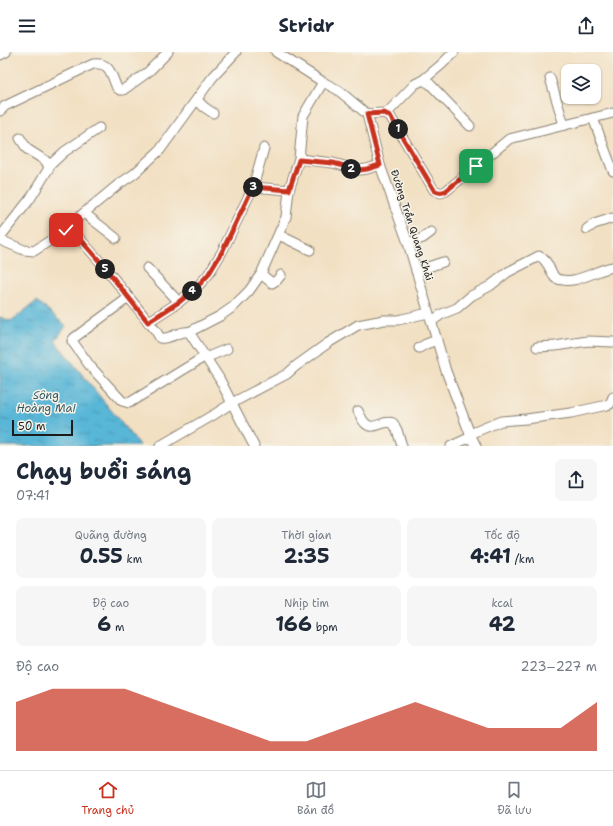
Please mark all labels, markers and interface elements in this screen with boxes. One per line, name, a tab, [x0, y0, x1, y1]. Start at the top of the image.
text: Stridr	[279, 14, 334, 38]
icon: menu	[16, 15, 38, 37]
icon: share	[575, 15, 597, 37]
map controls	[561, 64, 601, 104]
button: layers	[561, 64, 601, 104]
pin: 1	[388, 119, 408, 139]
text: 1	[395, 121, 401, 136]
pin	[459, 149, 493, 183]
icon: arrive	[465, 155, 487, 177]
pin: 2	[341, 159, 361, 179]
text: 2	[347, 161, 355, 176]
street label: Đường Trần Quang Khải	[388, 168, 436, 282]
pin: 3	[243, 177, 263, 197]
text: 3	[249, 179, 257, 194]
pin	[49, 213, 83, 247]
icon: check	[55, 219, 77, 241]
pin: 5	[95, 259, 115, 279]
text: 5	[102, 261, 108, 276]
pin: 4	[182, 281, 202, 301]
text: 4	[188, 283, 196, 298]
water label: Sông Hoàng Mai	[16, 388, 76, 416]
scale bar	[12, 418, 73, 437]
text: 50 m	[18, 419, 46, 434]
text: Chạy buổi sáng	[16, 457, 191, 486]
button: share	[555, 459, 597, 501]
text: 07:41	[16, 487, 50, 504]
text: Quãng đường	[75, 528, 147, 543]
text: Thời gian	[282, 528, 331, 543]
text: Tốc độ	[484, 528, 520, 543]
text: 0.55	[79, 543, 123, 569]
text: 2:35	[283, 543, 329, 569]
text: 4:41	[470, 543, 511, 569]
text: km	[123, 552, 142, 567]
text: /km	[511, 552, 534, 567]
text: Độ cao	[93, 596, 129, 611]
text: Nhịp tim	[284, 596, 329, 611]
text: kcal	[491, 596, 513, 611]
text: 6	[97, 611, 111, 637]
text: 166	[275, 611, 312, 637]
text: 42	[489, 611, 516, 637]
text: m	[111, 620, 124, 635]
text: bpm	[312, 620, 338, 635]
text: Độ cao	[16, 658, 59, 675]
text: 223–227 m	[521, 658, 597, 675]
tab: Trang chủ	[81, 779, 134, 818]
tab: Bản đồ	[297, 779, 334, 818]
tab: Đã lưu	[497, 779, 532, 818]

